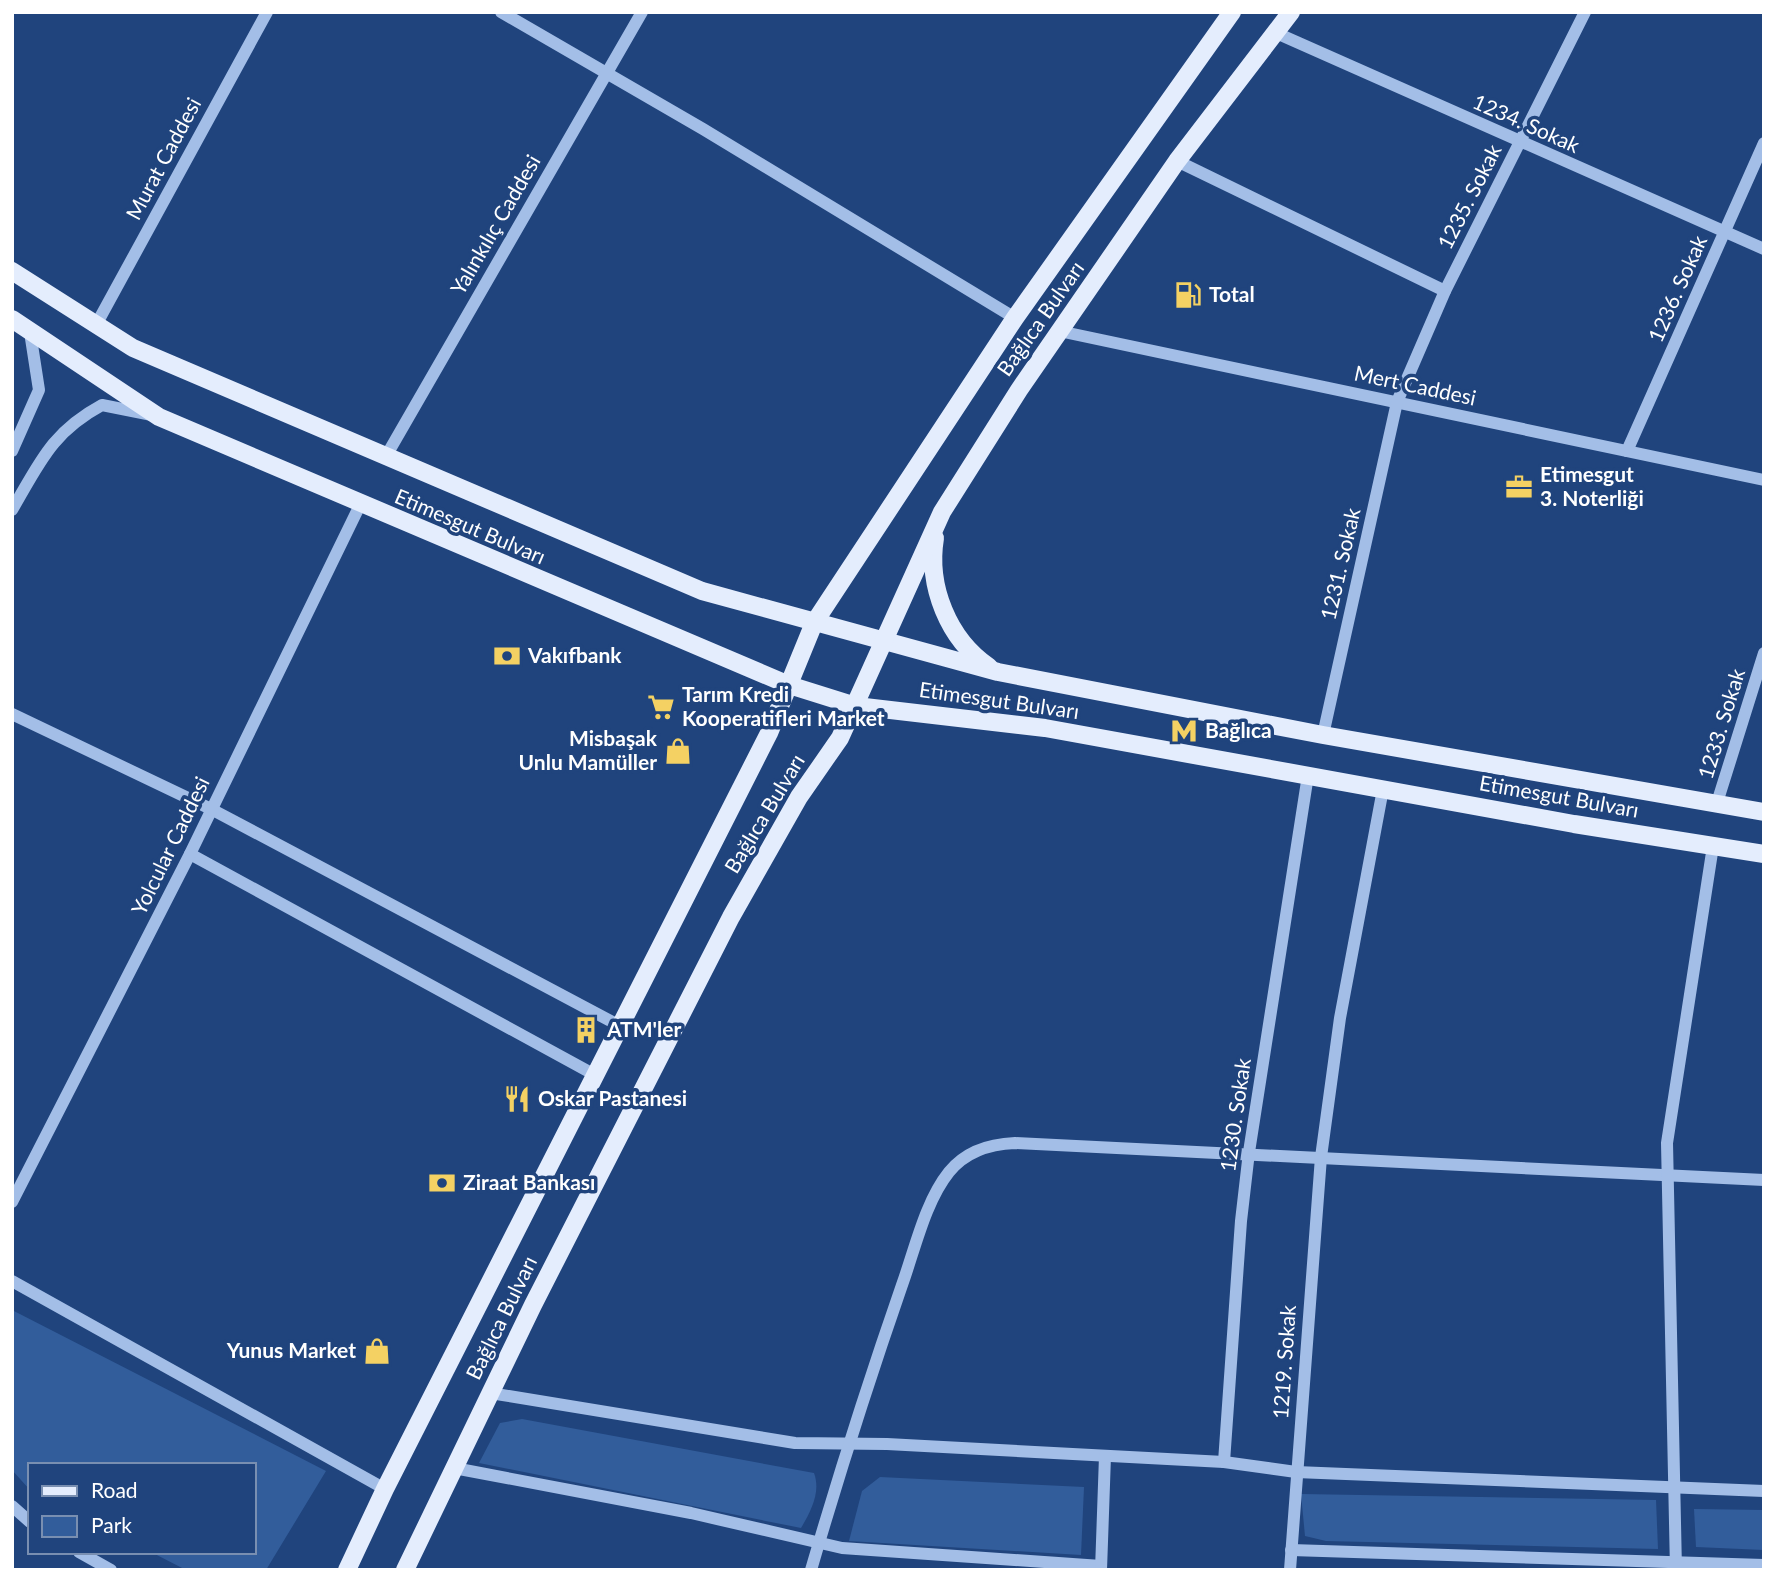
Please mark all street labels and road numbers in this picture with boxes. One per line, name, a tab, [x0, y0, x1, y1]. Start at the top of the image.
street label: 1234. Sokak	[1469, 88, 1584, 157]
street label: Murat Caddesi	[120, 93, 205, 224]
street label: 1235. Sokak	[1432, 140, 1506, 253]
street label: Yalınkılıç Caddesi	[445, 150, 545, 299]
street label: 1236. Sokak	[1642, 231, 1711, 346]
street label: Bağlıca Bulvarı	[991, 256, 1089, 380]
street label: Mert Caddesi	[1352, 359, 1479, 410]
street label: Etimesgut Bulvarı	[391, 483, 550, 569]
street label: 1231. Sokak	[1315, 505, 1365, 622]
street label: 1233. Sokak	[1692, 665, 1749, 782]
street label: Etimesgut Bulvarı	[918, 676, 1081, 723]
street label: Bağlıca Bulvarı	[718, 749, 809, 877]
street label: Etimesgut Bulvarı	[1478, 769, 1641, 822]
street label: Yolcular Caddesi	[125, 772, 214, 918]
street label: 1230. Sokak	[1214, 1056, 1255, 1173]
street label: Bağlıca Bulvarı	[460, 1251, 541, 1383]
street label: 1219. Sokak	[1267, 1304, 1300, 1420]

